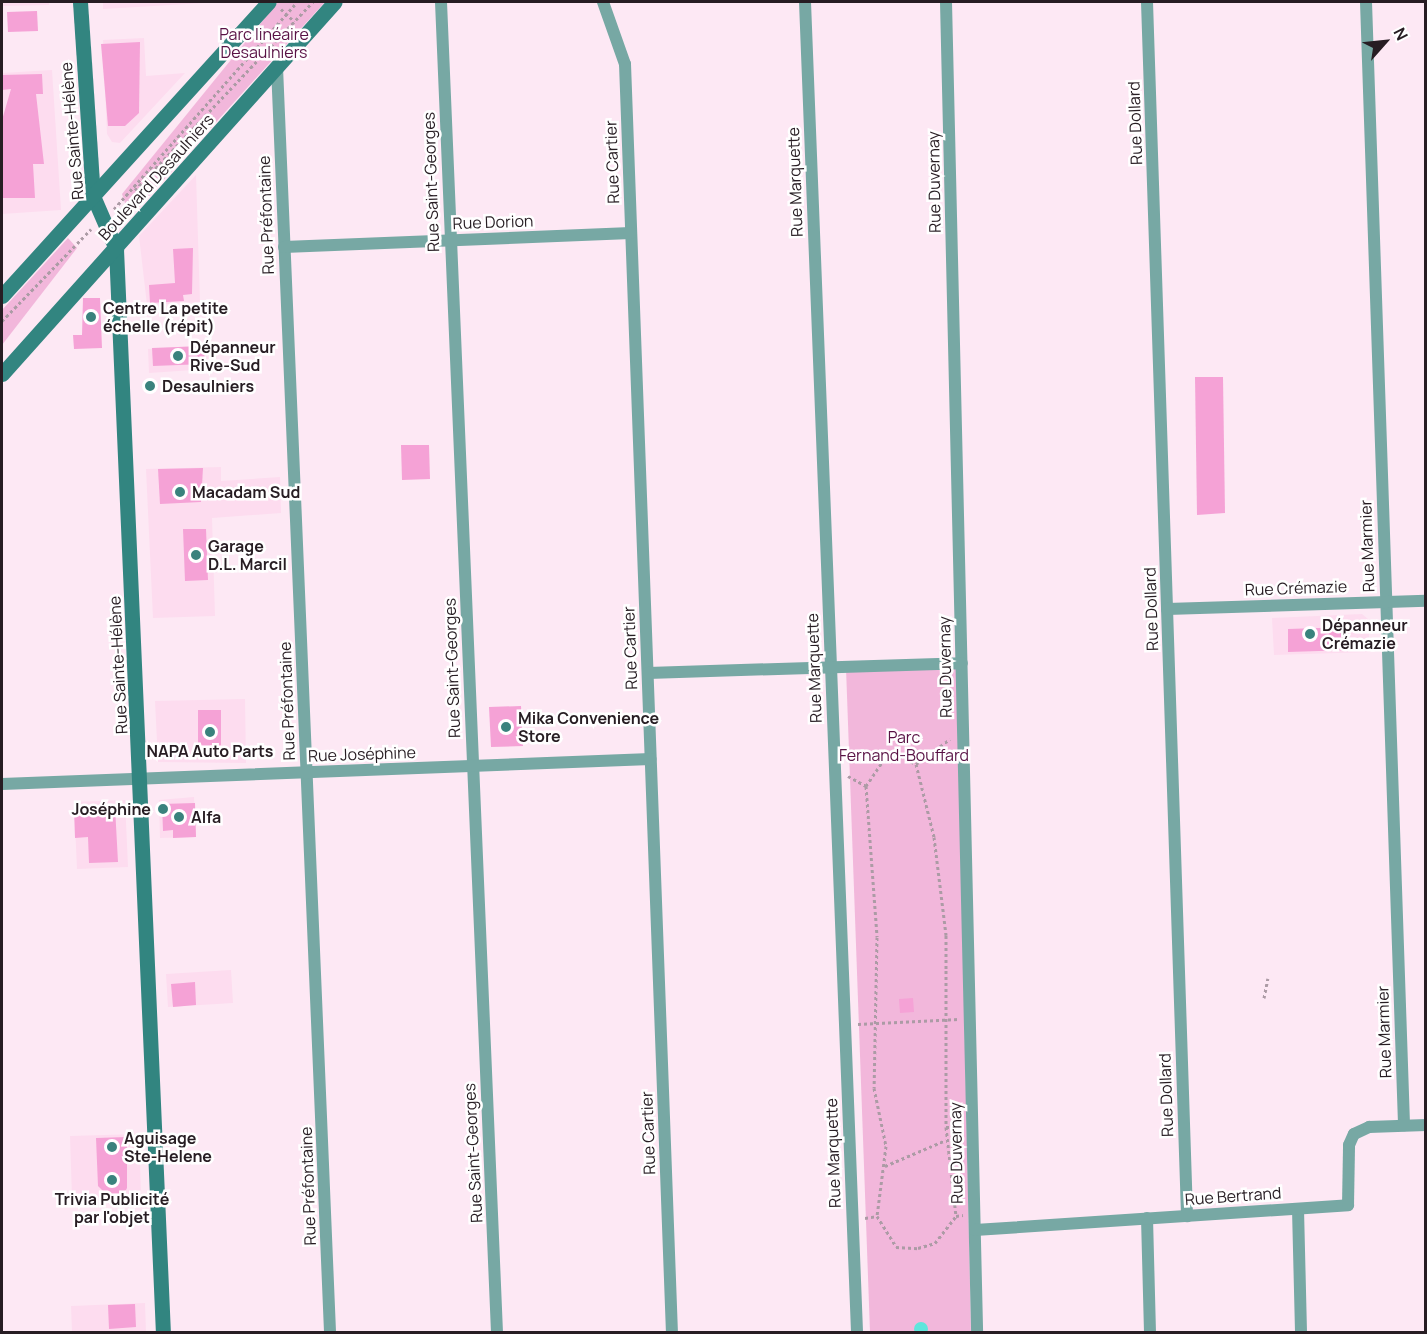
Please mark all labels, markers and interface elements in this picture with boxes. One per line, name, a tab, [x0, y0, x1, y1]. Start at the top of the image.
north arrow	[1355, 12, 1415, 72]
park label: Parc linéaire Desaulniers	[219, 24, 309, 62]
text: N	[1389, 24, 1413, 44]
street label: Rue Sainte-Hélène	[56, 61, 88, 201]
street label: Rue Dollard	[1124, 81, 1146, 165]
street label: Boulevard Desaulniers	[94, 110, 218, 244]
street label: Rue Saint-Georges	[419, 112, 443, 252]
street label: Rue Cartier	[601, 120, 623, 204]
street label: Rue Marquette	[783, 127, 807, 237]
street label: Rue Duvernay	[924, 131, 944, 233]
street label: Rue Préfontaine	[254, 155, 278, 275]
street label: Rue Dorion	[452, 211, 534, 233]
place label: Centre La petite échelle (répit)	[103, 298, 228, 336]
marker: Centre La petite échelle (répit)	[84, 310, 98, 324]
place label: Dépanneur Rive-Sud	[190, 337, 276, 375]
marker: Dépanneur Rive-Sud	[171, 349, 185, 363]
place label: Desaulniers	[162, 376, 254, 396]
marker: Desaulniers	[143, 379, 157, 393]
place label: Macadam Sud	[192, 482, 300, 502]
marker: Macadam Sud	[173, 485, 187, 499]
street label: Rue Marmier	[1356, 499, 1378, 593]
place label: Garage D.L. Marcil	[208, 536, 287, 574]
marker: Garage D.L. Marcil	[189, 548, 203, 562]
street label: Rue Dollard	[1140, 567, 1162, 651]
street label: Rue Crémazie	[1244, 577, 1348, 599]
street label: Rue Sainte-Hélène	[105, 595, 131, 735]
street label: Rue Saint-Georges	[440, 598, 464, 738]
street label: Rue Cartier	[619, 606, 641, 690]
street label: Rue Marquette	[802, 613, 826, 723]
place label: Dépanneur Crémazie	[1322, 615, 1408, 653]
street label: Rue Duvernay	[935, 616, 955, 718]
marker: Dépanneur Crémazie	[1303, 627, 1317, 641]
street label: Rue Préfontaine	[275, 641, 299, 761]
place label: Mika Convenience Store	[518, 708, 659, 746]
marker: Mika Convenience Store	[499, 720, 513, 734]
marker: NAPA Auto Parts	[203, 725, 217, 739]
park label: Parc Fernand-Bouffard	[839, 727, 969, 765]
place label: NAPA Auto Parts	[146, 741, 274, 761]
street label: Rue Joséphine	[308, 743, 416, 765]
place label: Joséphine	[71, 799, 151, 819]
marker: Joséphine	[156, 802, 170, 816]
place label: Alfa	[191, 807, 221, 827]
marker: Alfa	[172, 810, 186, 824]
street label: Rue Marmier	[1373, 985, 1395, 1079]
street label: Rue Dollard	[1155, 1053, 1177, 1137]
street label: Rue Saint-Georges	[460, 1083, 486, 1223]
street label: Rue Cartier	[637, 1091, 659, 1175]
street label: Rue Marquette	[821, 1098, 845, 1208]
street label: Rue Duvernay	[946, 1102, 966, 1204]
street label: Rue Préfontaine	[296, 1126, 320, 1246]
place label: Aguisage Ste-Helene	[124, 1128, 212, 1166]
marker: Aguisage Ste-Helene	[105, 1140, 119, 1154]
marker: Trivia Publicité par l'objet	[105, 1173, 119, 1187]
street label: Rue Bertrand	[1184, 1183, 1282, 1209]
place label: Trivia Publicité par l'objet	[55, 1189, 169, 1227]

